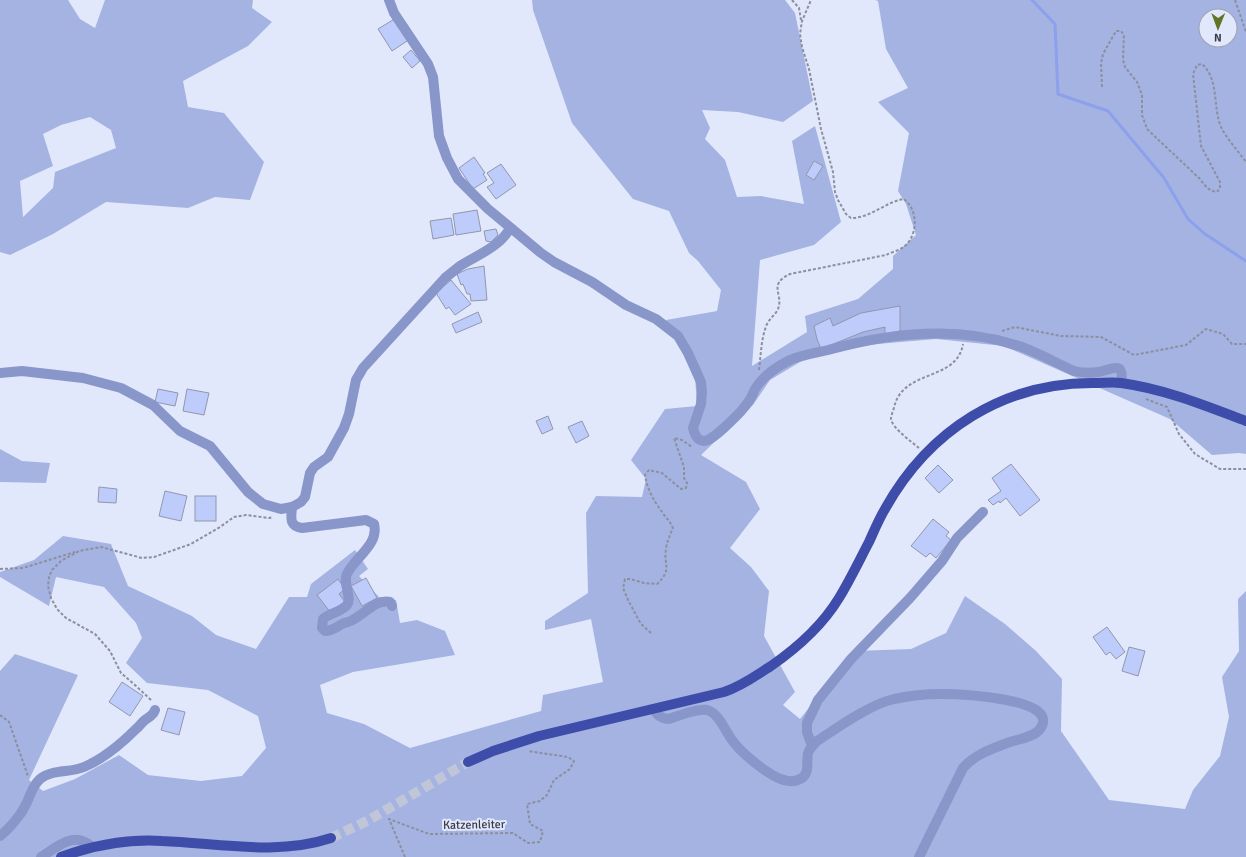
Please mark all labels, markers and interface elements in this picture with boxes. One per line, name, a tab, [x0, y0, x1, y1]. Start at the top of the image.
north arrow	[1198, 8, 1238, 48]
text: N	[1214, 31, 1222, 44]
street label: Katzenleiter	[443, 817, 506, 833]

